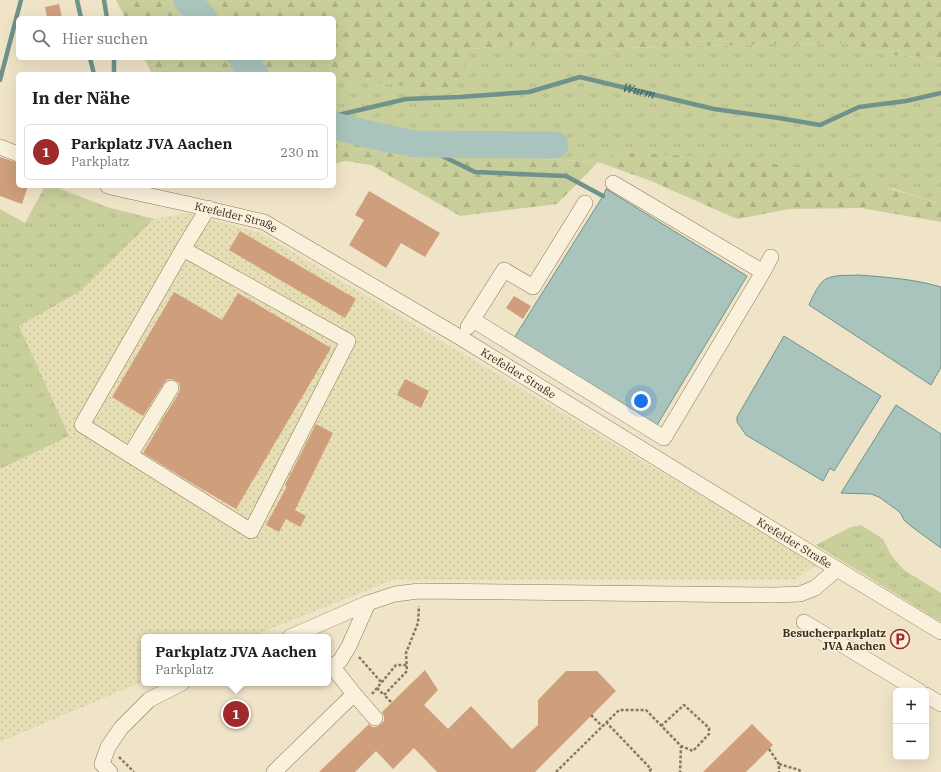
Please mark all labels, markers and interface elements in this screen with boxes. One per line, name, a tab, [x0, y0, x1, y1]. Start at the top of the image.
search box	[16, 16, 336, 60]
icon: search	[30, 27, 52, 49]
text: Hier suchen	[62, 29, 148, 48]
water label: Wurm	[621, 80, 657, 102]
text: In der Nähe	[32, 87, 130, 109]
text: Parkplatz JVA Aachen	[71, 134, 232, 153]
text: 1	[42, 144, 50, 161]
text: 230 m	[280, 144, 319, 161]
text: Parkplatz	[71, 153, 129, 170]
street label: Krefelder Straße	[193, 199, 280, 236]
street label: Krefelder Straße	[478, 345, 559, 402]
your location	[631, 391, 651, 411]
street label: Krefelder Straße	[754, 514, 835, 571]
place label: Besucherparkplatz JVA Aachen	[782, 626, 886, 653]
parking icon: Besucherparkplatz JVA Aachen	[889, 628, 911, 650]
popup	[141, 634, 331, 686]
text: Parkplatz JVA Aachen	[155, 642, 317, 661]
text: Parkplatz	[155, 661, 214, 678]
map controls	[893, 688, 929, 760]
button: +	[893, 688, 929, 724]
pin: 1	[223, 699, 249, 729]
button: −	[893, 724, 929, 760]

